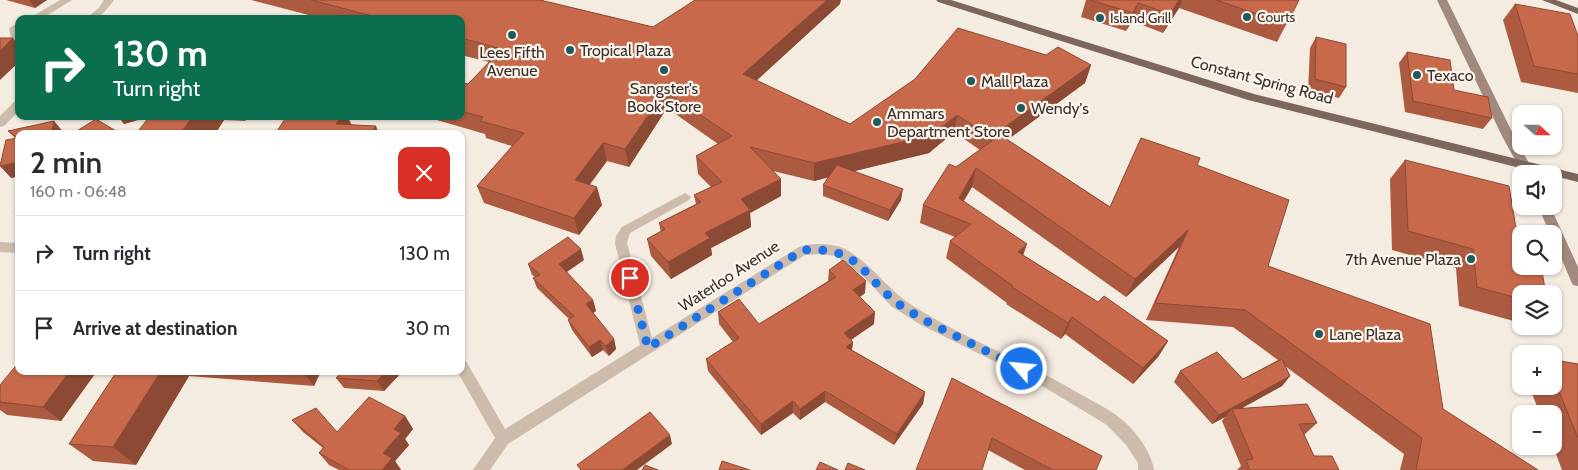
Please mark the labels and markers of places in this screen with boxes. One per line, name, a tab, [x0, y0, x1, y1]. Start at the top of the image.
place label: Courts	[1257, 8, 1296, 26]
place label: Island Grill	[1110, 9, 1172, 27]
marker: Courts	[1241, 11, 1253, 23]
marker: Island Grill	[1094, 12, 1106, 24]
marker: Lees Fifth Avenue	[506, 29, 518, 41]
place label: Tropical Plaza	[580, 41, 671, 60]
place label: Lees Fifth Avenue	[479, 43, 545, 80]
marker: Tropical Plaza	[564, 44, 576, 56]
marker: Sangster's Book Store	[658, 64, 670, 76]
place label: Texaco	[1427, 66, 1474, 85]
marker: Texaco	[1411, 69, 1423, 81]
place label: Mall Plaza	[981, 72, 1049, 91]
marker: Mall Plaza	[965, 75, 977, 87]
place label: Sangster's Book Store	[627, 79, 701, 116]
place label: Wendy's	[1031, 99, 1089, 118]
marker: Wendy's	[1015, 102, 1027, 114]
place label: Ammars Department Store	[887, 104, 1010, 141]
marker: Ammars Department Store	[871, 116, 883, 128]
place label: 7th Avenue Plaza	[1345, 250, 1461, 269]
marker: 7th Avenue Plaza	[1465, 253, 1477, 265]
pin	[609, 257, 651, 299]
place label: Lane Plaza	[1329, 325, 1401, 344]
marker: Lane Plaza	[1313, 328, 1325, 340]

